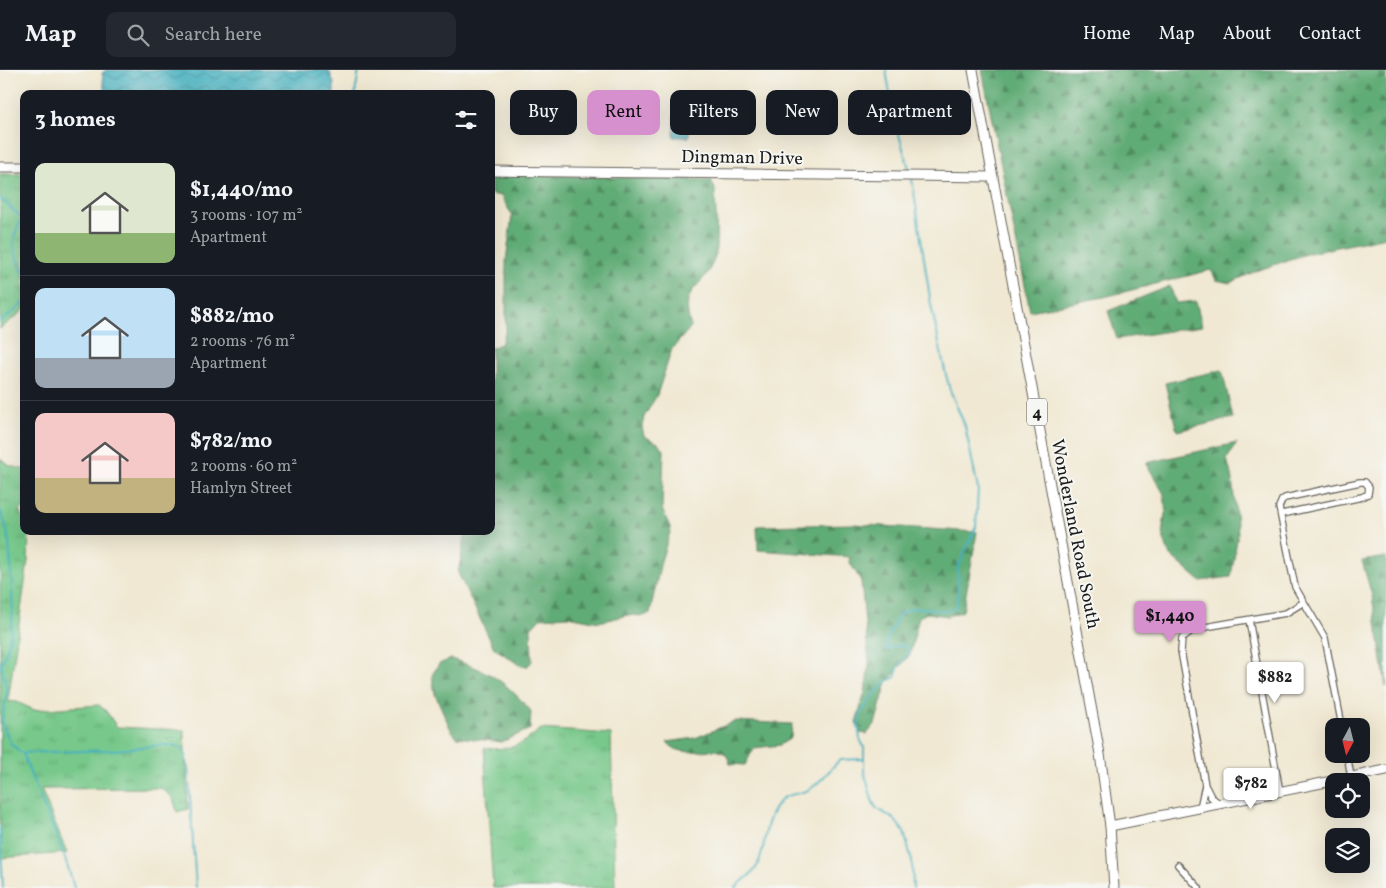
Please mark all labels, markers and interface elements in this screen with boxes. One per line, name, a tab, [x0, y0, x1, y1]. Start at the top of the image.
search box	[106, 12, 456, 57]
text: Map	[25, 18, 76, 52]
icon: search	[124, 21, 152, 49]
text: Search here	[164, 22, 262, 48]
text: Home	[1083, 22, 1131, 47]
text: Map	[1159, 22, 1195, 47]
text: About	[1223, 22, 1271, 47]
text: Contact	[1299, 22, 1361, 47]
chip: Buy	[510, 90, 577, 135]
chip: Rent	[587, 90, 660, 135]
chip: Filters	[670, 90, 756, 135]
chip: New	[766, 90, 838, 135]
chip: Apartment	[848, 90, 971, 135]
text: 3 homes	[35, 106, 116, 135]
icon: filters	[452, 106, 480, 134]
street label: Dingman Drive	[681, 145, 803, 172]
text: $1,440/mo	[190, 176, 293, 205]
icon: home	[75, 183, 135, 243]
text: 3 rooms · 107 m²	[190, 205, 303, 227]
text: Apartment	[190, 227, 267, 249]
text: $882/mo	[190, 302, 274, 331]
icon: home	[75, 308, 135, 368]
text: 2 rooms · 76 m²	[190, 331, 295, 353]
text: Apartment	[190, 353, 267, 375]
road number: 4	[1027, 398, 1047, 426]
text: $782/mo	[190, 427, 272, 456]
icon: home	[75, 433, 135, 493]
street label: Wonderland Road South	[1044, 437, 1105, 632]
text: 2 rooms · 60 m²	[190, 456, 297, 478]
text: Hamlyn Street	[190, 478, 292, 500]
pin: $1,440	[1129, 600, 1211, 643]
text: $1,440	[1146, 606, 1194, 628]
pin: $882	[1245, 662, 1305, 704]
text: $882	[1258, 667, 1292, 689]
north arrow	[1325, 718, 1370, 762]
map controls	[1325, 718, 1370, 873]
pin: $782	[1221, 768, 1281, 810]
text: $782	[1234, 773, 1268, 795]
button: locate	[1325, 773, 1370, 818]
button: layers	[1325, 828, 1370, 873]

